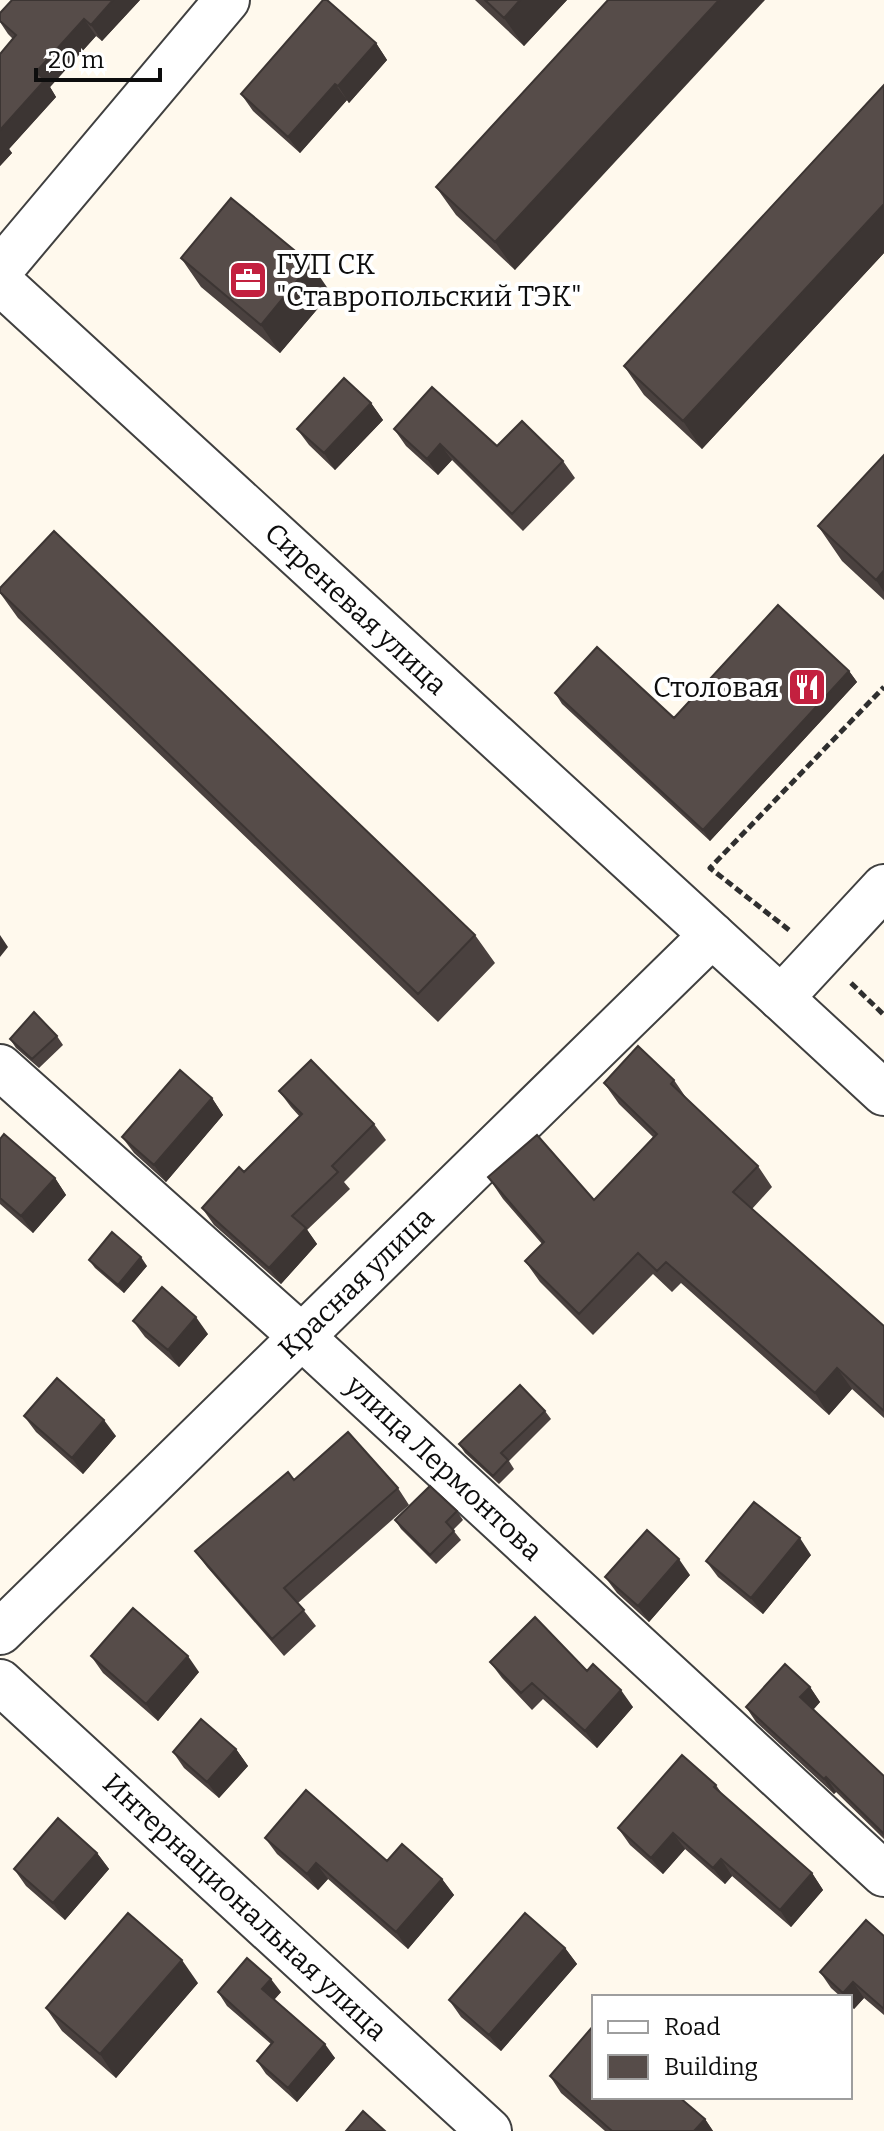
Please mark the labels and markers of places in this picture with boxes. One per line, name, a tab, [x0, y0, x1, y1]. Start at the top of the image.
place label: ГУП СК "Ставропольский ТЭК"	[276, 248, 582, 313]
office icon: ГУП СК "Ставропольский ТЭК"	[227, 259, 269, 301]
restaurant icon: Столовая	[786, 666, 828, 708]
place label: Столовая	[653, 671, 779, 704]

